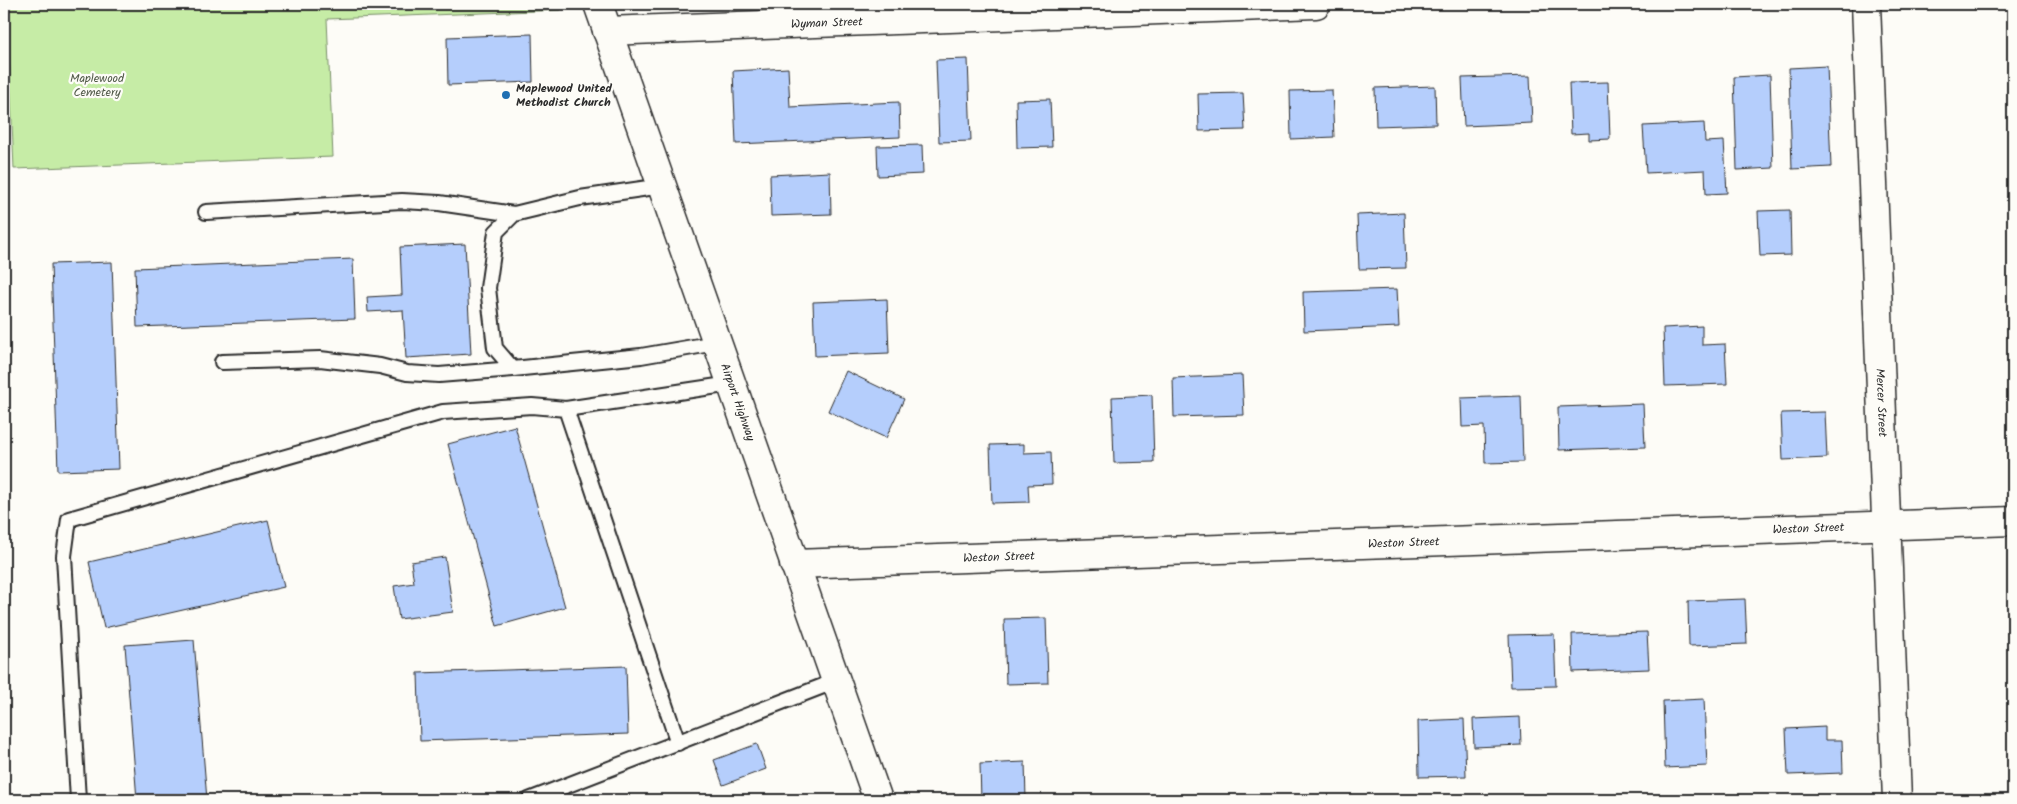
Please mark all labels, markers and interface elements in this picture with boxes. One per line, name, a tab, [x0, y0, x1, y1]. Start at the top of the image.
street label: Wyman Street	[791, 12, 864, 34]
park label: Maplewood Cemetery	[70, 69, 125, 102]
place label: Maplewood United Methodist Church	[516, 79, 612, 112]
marker: Maplewood United Methodist Church	[500, 89, 512, 101]
street label: Airport Highway	[715, 361, 760, 444]
street label: Mercer Street	[1870, 368, 1892, 438]
street label: Weston Street	[1772, 518, 1845, 539]
street label: Weston Street	[1367, 532, 1440, 554]
street label: Weston Street	[963, 547, 1035, 568]

